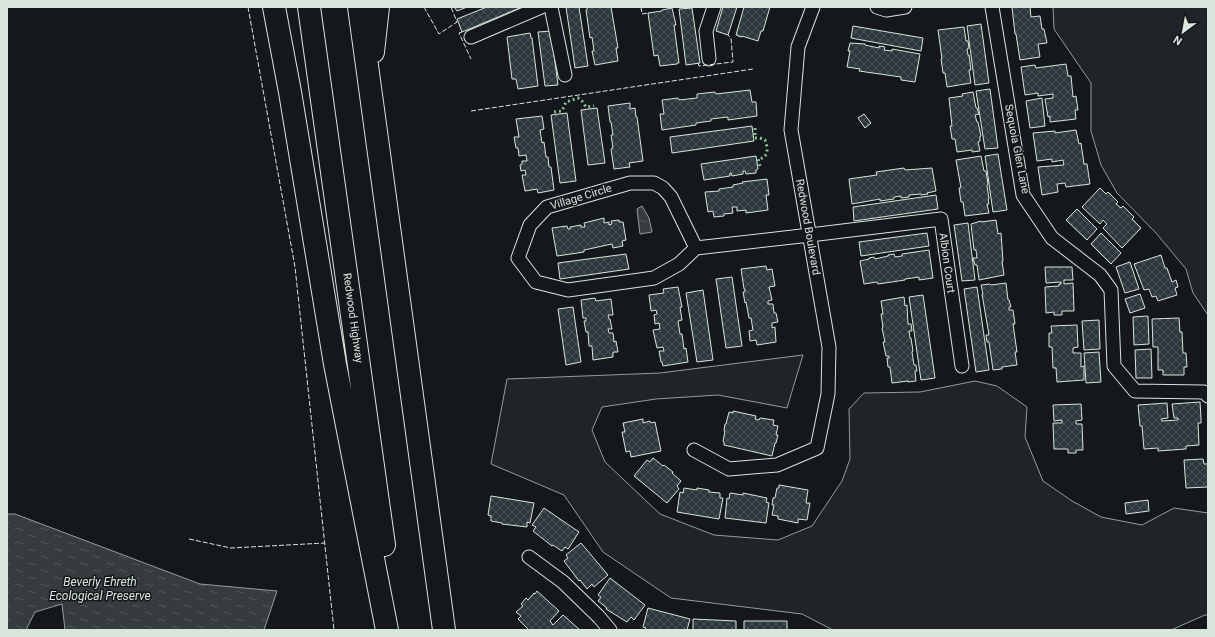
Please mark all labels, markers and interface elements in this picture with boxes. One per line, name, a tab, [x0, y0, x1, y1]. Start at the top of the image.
north arrow	[1163, 12, 1203, 52]
text: N	[1171, 32, 1185, 48]
street label: Sequoia Glen Lane	[1002, 103, 1032, 195]
street label: Redwood Boulevard	[793, 178, 823, 276]
street label: Village Circle	[549, 181, 613, 212]
street label: Albion Court	[936, 232, 958, 294]
street label: Redwood Highway	[340, 272, 366, 365]
water label: Beverly Ehreth Ecological Preserve	[49, 575, 151, 603]

